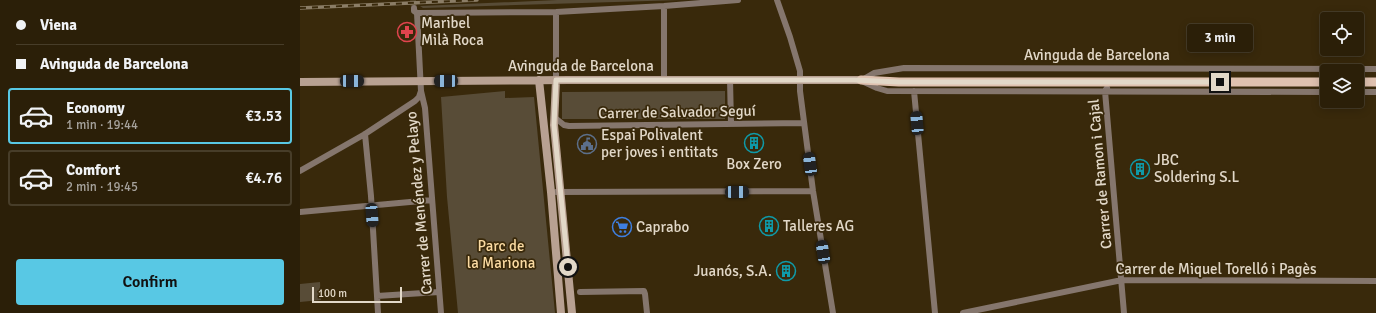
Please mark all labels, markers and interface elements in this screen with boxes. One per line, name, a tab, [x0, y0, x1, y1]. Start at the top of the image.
map controls	[1320, 12, 1364, 108]
button: locate	[1320, 12, 1364, 56]
place label: Maribel Milà Roca	[421, 14, 484, 49]
text: Viena	[40, 16, 77, 34]
pharmacy icon: Maribel Milà Roca	[396, 21, 418, 43]
callout: 3 min	[1187, 24, 1253, 52]
text: 3 min	[1204, 30, 1236, 46]
street label: Avinguda de Barcelona	[1024, 46, 1170, 64]
text: Avinguda de Barcelona	[40, 55, 188, 73]
street label: Avinguda de Barcelona	[508, 57, 654, 75]
button: layers	[1320, 64, 1364, 108]
route end	[1211, 73, 1229, 91]
car	[340, 75, 364, 87]
car	[434, 75, 458, 87]
icon: car	[18, 98, 54, 134]
street label: Carrer de Ramon i Cajal	[1084, 98, 1116, 250]
text: Economy	[66, 99, 125, 117]
street label: Carrer de Salvador Seguí	[598, 102, 756, 122]
text: €3.53	[245, 107, 282, 125]
street label: Carrer de Menéndez y Pelayo	[402, 111, 436, 295]
car	[910, 111, 924, 135]
text: 1 min · 19:44	[66, 117, 138, 133]
place label: Espai Polivalent per joves i entitats	[601, 126, 718, 161]
building icon: Box Zero	[743, 132, 765, 154]
public building icon: Espai Polivalent per joves i entitats	[576, 133, 598, 155]
car	[802, 151, 818, 177]
place label: JBC Soldering S.L	[1154, 151, 1239, 186]
place label: Box Zero	[726, 155, 782, 173]
building icon: JBC Soldering S.L	[1129, 158, 1151, 180]
icon: car	[18, 160, 54, 196]
text: Comfort	[66, 161, 120, 179]
text: €4.76	[245, 169, 282, 187]
text: 2 min · 19:45	[66, 179, 138, 195]
car	[725, 186, 749, 198]
car	[365, 203, 379, 227]
building icon: Talleres AG	[758, 215, 780, 237]
supermarket icon: Caprabo	[611, 216, 633, 238]
place label: Talleres AG	[783, 217, 854, 235]
place label: Caprabo	[636, 218, 689, 236]
park label: Parc de la Mariona	[467, 237, 535, 272]
car	[815, 239, 831, 265]
route start	[559, 258, 577, 276]
button: Confirm	[16, 259, 284, 305]
building icon: Juanós, S.A.	[775, 260, 797, 282]
street label: Carrer de Miquel Torelló i Pagès	[1115, 260, 1317, 278]
place label: Juanós, S.A.	[694, 262, 772, 280]
scale bar	[312, 285, 402, 304]
text: 100 m	[318, 287, 347, 300]

